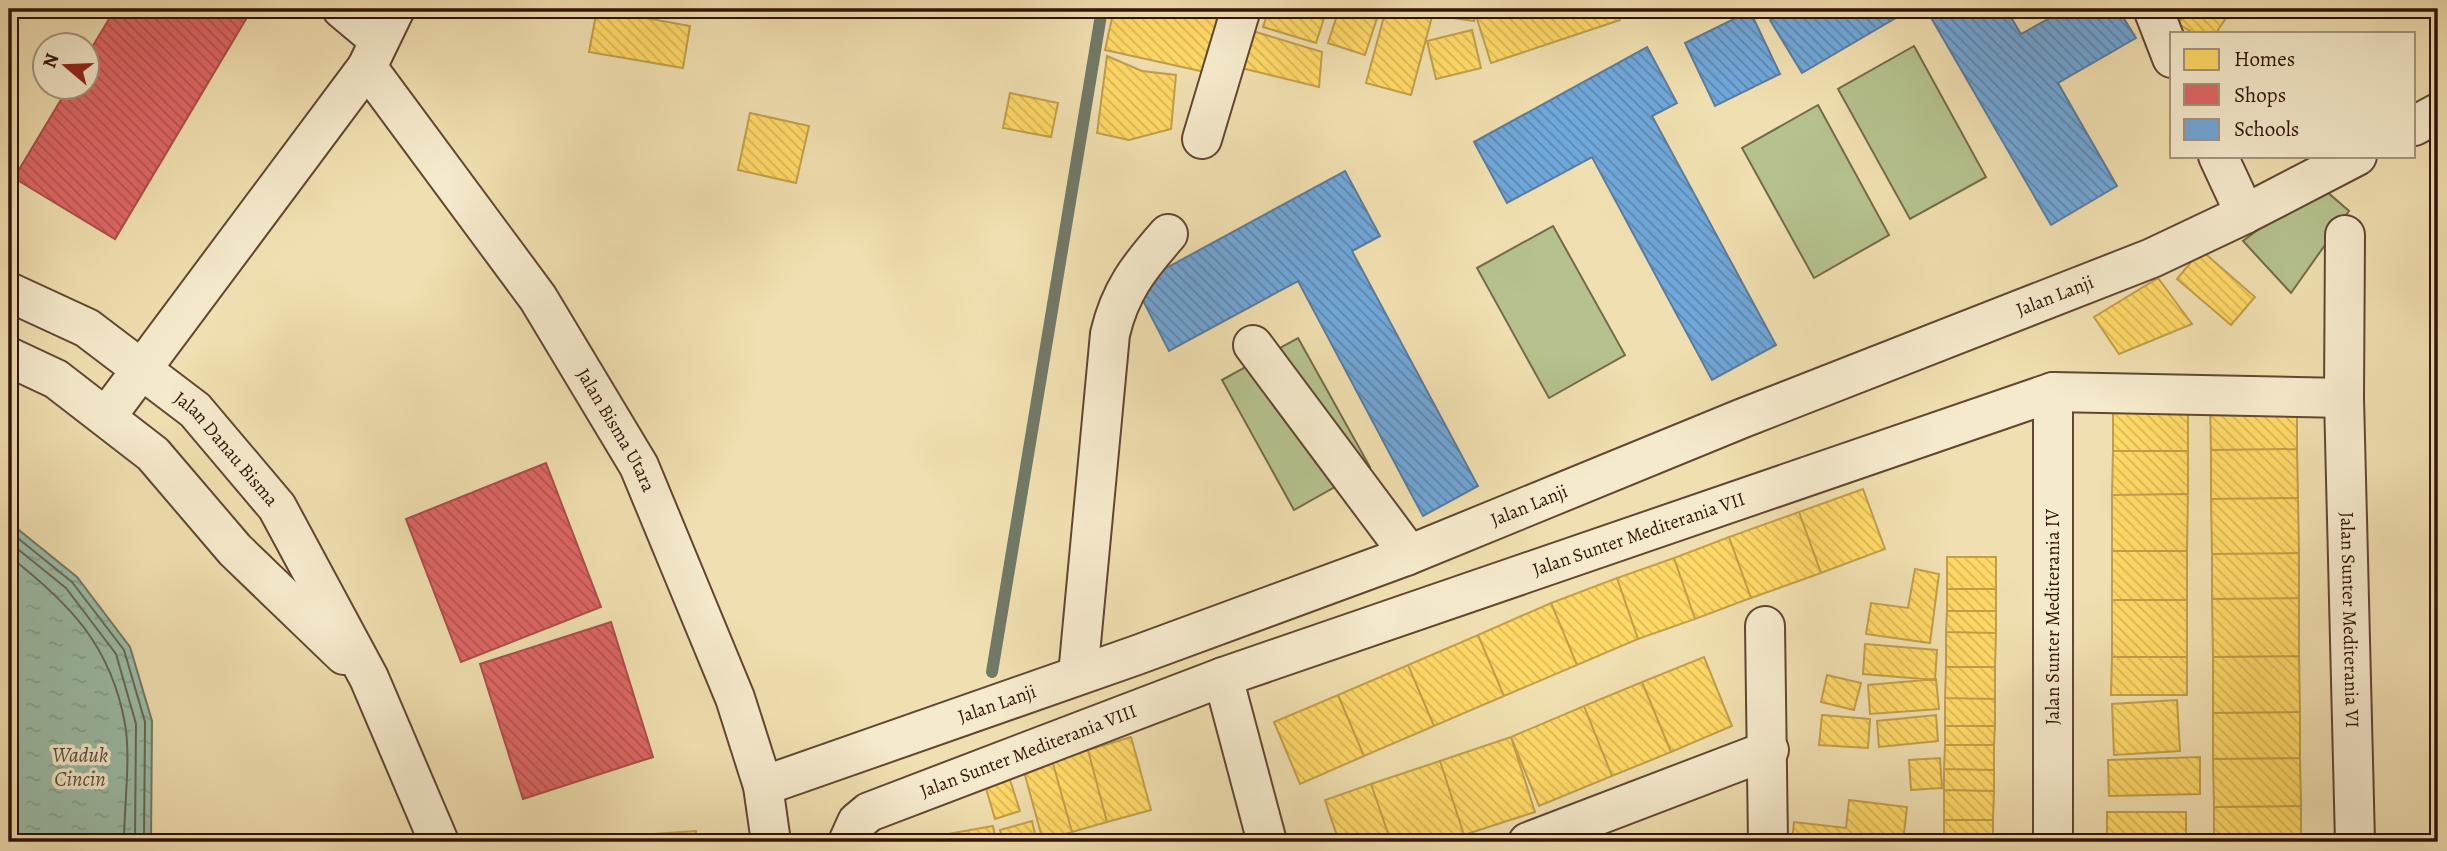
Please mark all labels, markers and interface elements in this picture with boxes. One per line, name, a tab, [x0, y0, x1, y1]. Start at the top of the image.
north arrow	[32, 32, 102, 102]
legend	[2170, 32, 2416, 158]
text: Homes	[2234, 45, 2295, 73]
text: N	[36, 50, 65, 72]
text: Shops	[2234, 81, 2286, 109]
text: Schools	[2234, 115, 2299, 143]
street label: Jalan Lanji	[2012, 269, 2097, 323]
street label: Jalan Bisma Utara	[570, 363, 661, 496]
street label: Jalan Danau Bisma	[168, 385, 284, 512]
street label: Jalan Lanji	[1487, 478, 1572, 533]
street label: Jalan Sunter Mediterania VII	[1529, 486, 1748, 583]
street label: Jalan Sunter Mediterania IV	[2040, 509, 2066, 725]
street label: Jalan Sunter Mediterania VI	[2334, 512, 2365, 728]
street label: Jalan Lanji	[954, 678, 1040, 730]
street label: Jalan Sunter Mediterania VIII	[916, 698, 1140, 804]
water label: Waduk Cincin	[52, 741, 108, 793]

